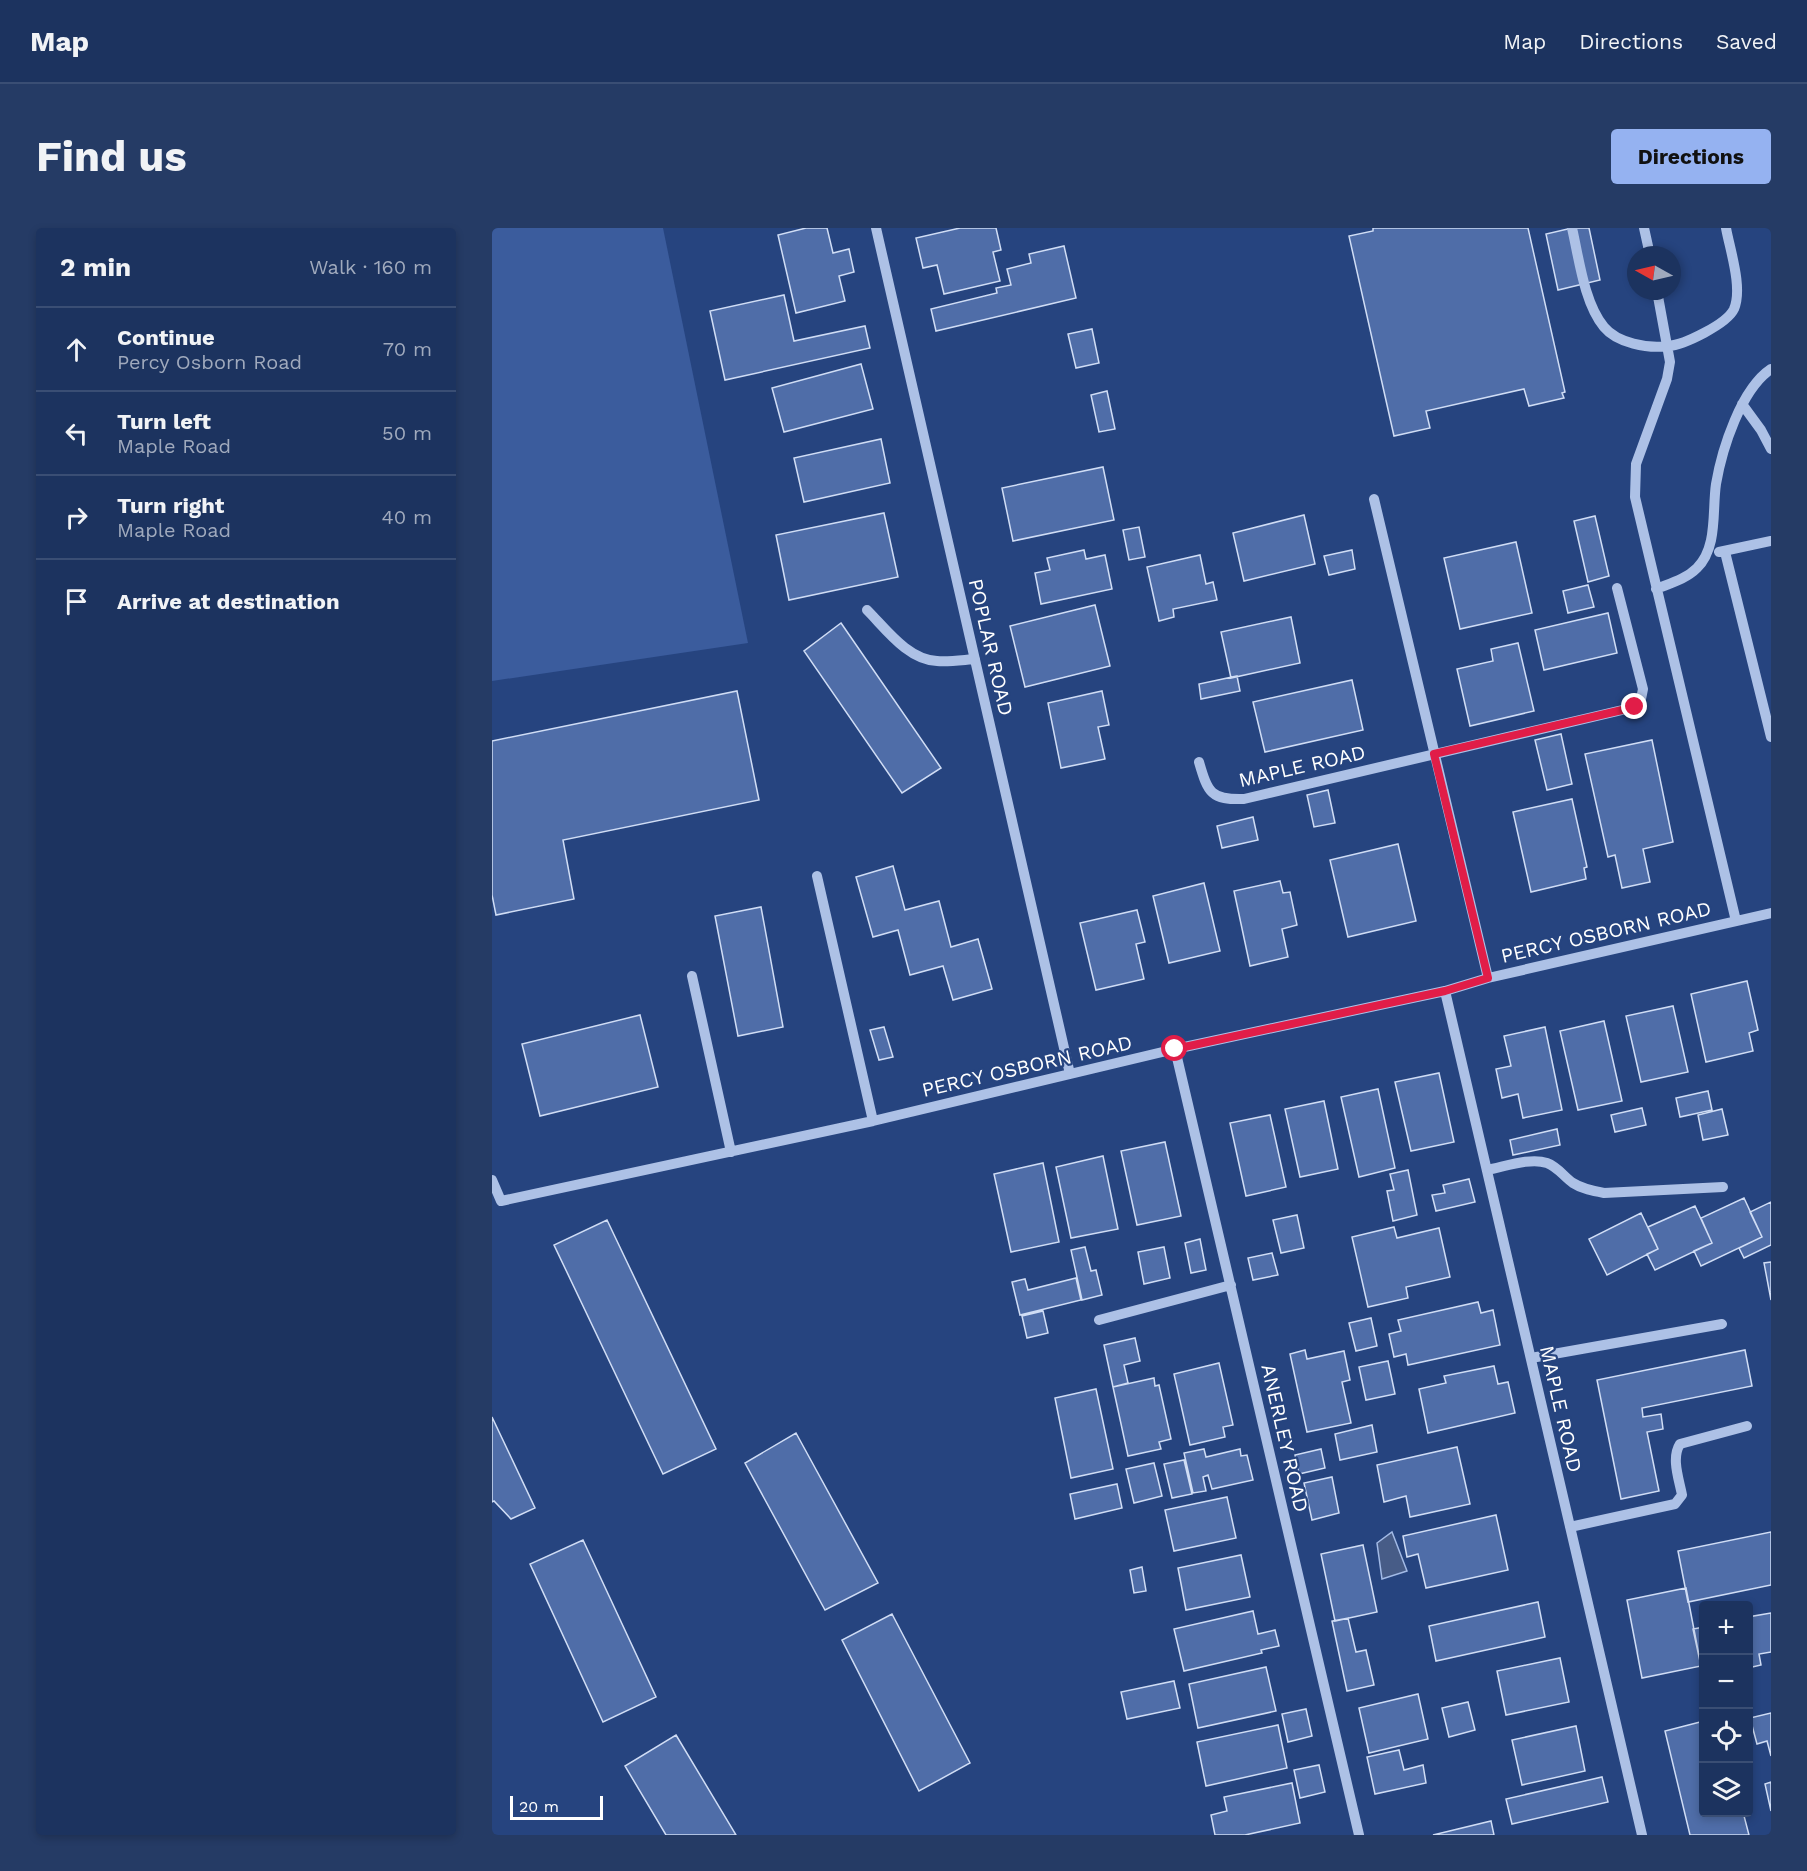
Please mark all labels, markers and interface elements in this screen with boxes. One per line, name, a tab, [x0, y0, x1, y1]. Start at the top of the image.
text: Map	[30, 25, 89, 58]
text: Map	[1503, 29, 1546, 54]
text: Directions	[1579, 29, 1683, 54]
text: Saved	[1716, 29, 1777, 54]
button: Directions	[1611, 129, 1771, 184]
text: Find us	[36, 132, 187, 181]
north arrow	[1627, 246, 1681, 300]
text: 2 min	[60, 252, 131, 282]
text: Walk · 160 m	[309, 255, 432, 279]
text: Continue	[117, 325, 215, 350]
icon: ahead	[60, 333, 93, 366]
text: 70 m	[383, 337, 432, 361]
text: Percy Osborn Road	[117, 350, 302, 374]
text: Turn left	[117, 409, 211, 434]
icon: left	[60, 417, 93, 450]
text: 50 m	[382, 421, 432, 445]
text: Maple Road	[117, 434, 231, 458]
text: Turn right	[117, 493, 224, 518]
icon: right	[60, 501, 93, 534]
text: 40 m	[381, 505, 432, 529]
text: Maple Road	[117, 518, 231, 542]
street label: POPLAR ROAD	[964, 576, 1018, 718]
icon: arrive	[60, 585, 93, 618]
text: Arrive at destination	[117, 589, 340, 614]
route end	[1621, 693, 1647, 719]
street label: MAPLE ROAD	[1236, 740, 1368, 792]
street label: PERCY OSBORN ROAD	[1499, 896, 1713, 968]
street label: PERCY OSBORN ROAD	[920, 1030, 1134, 1102]
route start	[1161, 1035, 1187, 1061]
street label: MAPLE ROAD	[1535, 1343, 1587, 1475]
street label: ANERLEY ROAD	[1256, 1362, 1314, 1514]
map controls	[1699, 1601, 1753, 1817]
button: +	[1699, 1601, 1753, 1655]
button: −	[1699, 1655, 1753, 1709]
button: locate	[1699, 1709, 1753, 1763]
button: layers	[1699, 1763, 1753, 1817]
scale bar	[510, 1793, 603, 1820]
text: 20 m	[519, 1797, 559, 1816]

